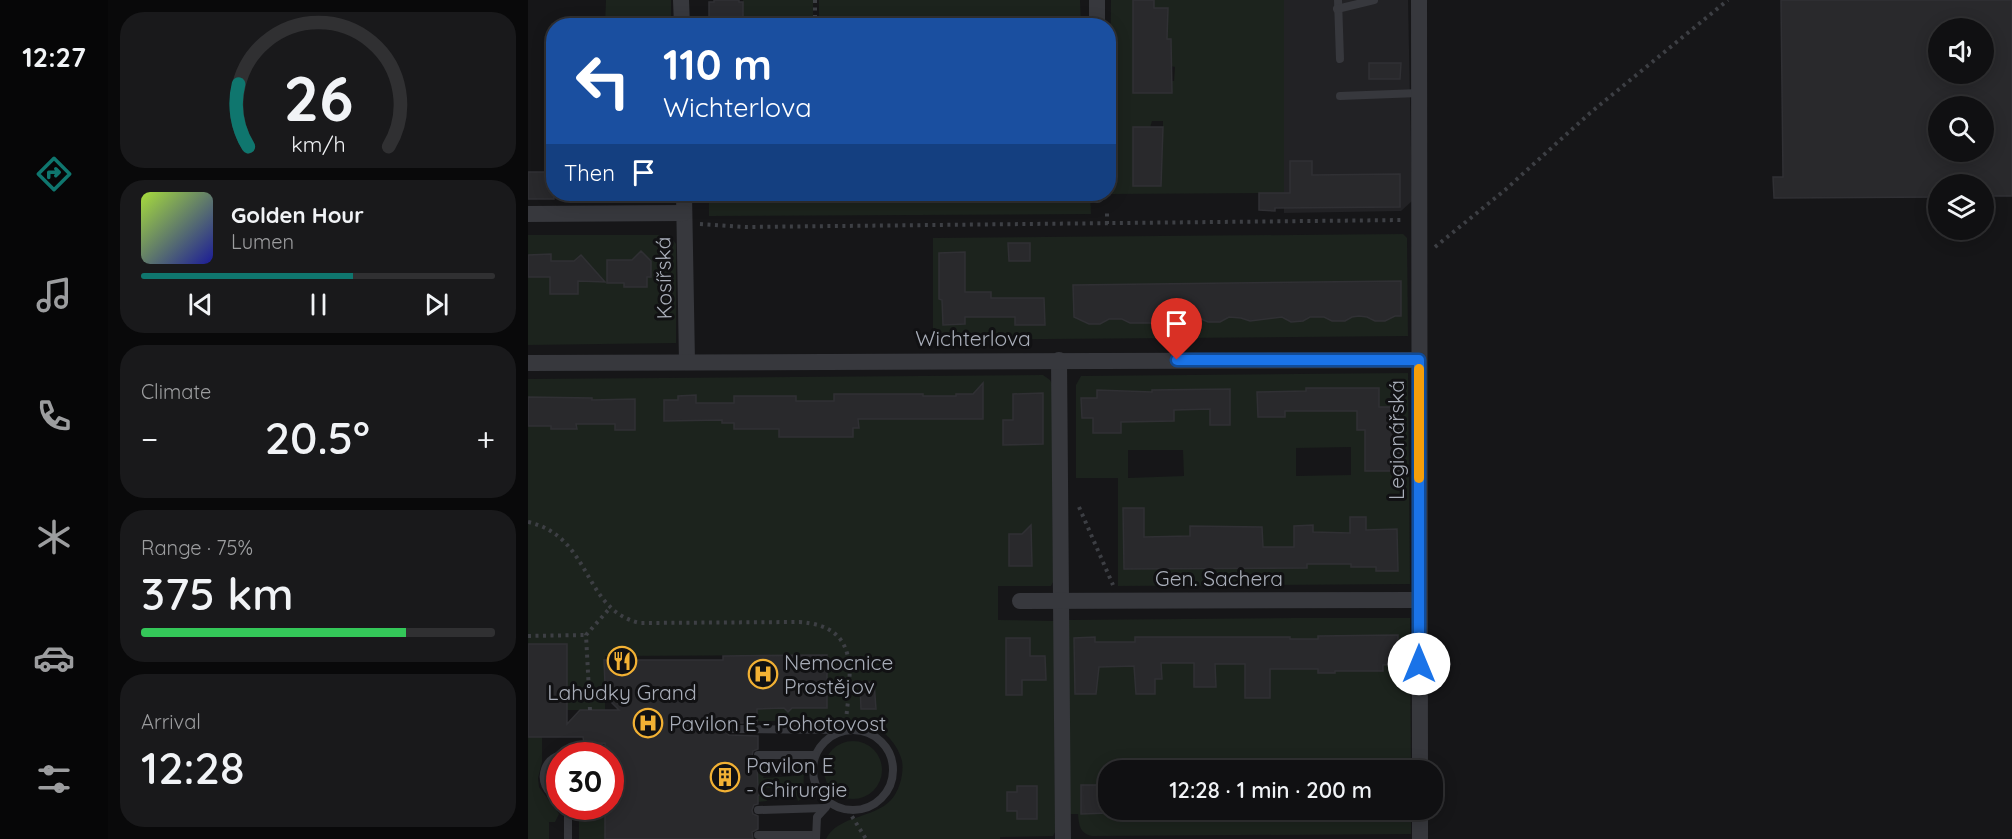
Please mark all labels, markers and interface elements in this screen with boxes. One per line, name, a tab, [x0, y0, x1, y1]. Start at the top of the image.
map controls	[1928, 18, 1994, 240]
button: sound	[1928, 18, 1994, 84]
text: 110 m	[663, 38, 772, 91]
text: 12:27	[22, 40, 86, 74]
icon: left	[564, 42, 642, 120]
text: 26	[283, 59, 353, 137]
text: Wichterlova	[663, 90, 812, 124]
button: search	[1928, 96, 1994, 162]
text: km/h	[291, 131, 345, 157]
icon: directions	[33, 153, 75, 195]
icon: arrive	[627, 156, 660, 189]
text: Then	[564, 159, 615, 187]
button: layers	[1928, 174, 1994, 240]
text: Golden Hour	[231, 201, 364, 229]
text: Lumen	[231, 229, 294, 254]
street label: Kosířská	[649, 236, 677, 320]
icon: music	[33, 274, 75, 316]
icon: previous	[184, 288, 217, 321]
icon: pause	[302, 288, 335, 321]
icon: next	[420, 288, 453, 321]
pin	[1151, 298, 1202, 360]
icon: arrive	[1160, 307, 1193, 340]
street label: Wichterlova	[915, 325, 1031, 351]
text: Climate	[141, 379, 211, 404]
street label: Legionářská	[1383, 380, 1409, 500]
icon: phone	[33, 395, 75, 437]
text: 20.5°	[265, 409, 370, 465]
text: −	[141, 418, 158, 459]
text: +	[476, 418, 495, 459]
icon: climate	[33, 516, 75, 558]
text: Range · 75%	[141, 535, 253, 560]
text: 375 km	[141, 565, 294, 621]
street label: Gen. Sachera	[1155, 565, 1283, 591]
position arrow	[1387, 632, 1451, 696]
icon: car	[33, 637, 75, 679]
restaurant icon: Lahůdky Grand	[606, 645, 638, 677]
place label: Nemocnice Prostějov	[784, 649, 893, 699]
hospital icon: Nemocnice Prostějov	[747, 658, 779, 690]
place label: Lahůdky Grand	[547, 679, 697, 705]
hospital icon: Pavilon E - Pohotovost	[632, 707, 664, 739]
text: Arrival	[141, 709, 201, 734]
place label: Pavilon E - Pohotovost	[669, 710, 886, 736]
text: 12:28	[141, 739, 245, 795]
speed limit sign: 30	[546, 742, 624, 820]
place label: Pavilon E - Chirurgie	[746, 752, 847, 802]
icon: filters	[33, 758, 75, 800]
building icon: Pavilon E - Chirurgie	[709, 761, 741, 793]
text: 12:28 · 1 min · 200 m	[1169, 776, 1372, 804]

